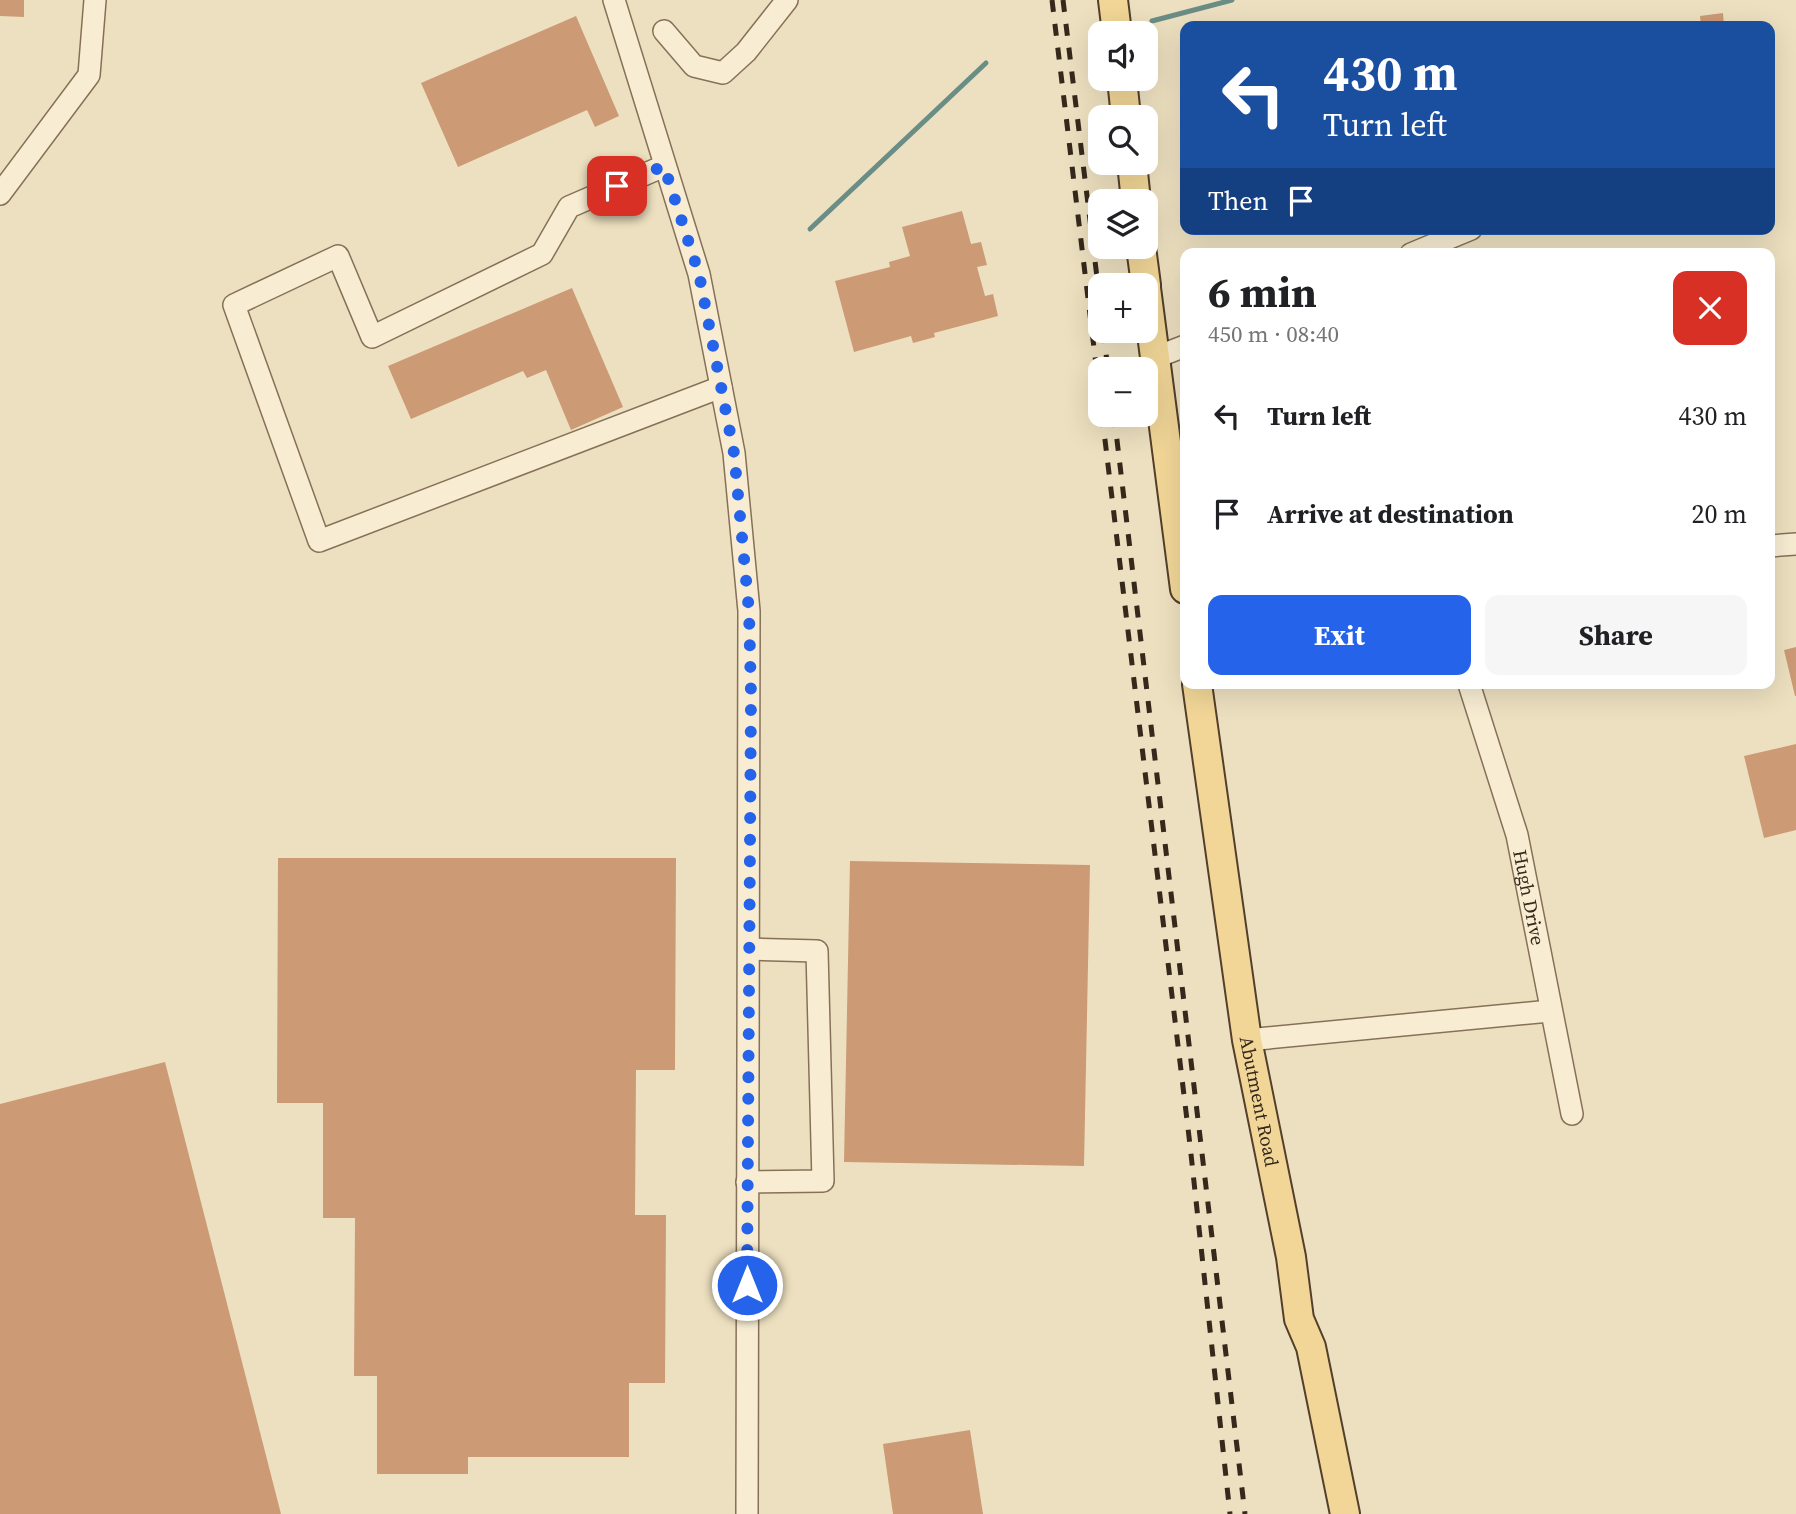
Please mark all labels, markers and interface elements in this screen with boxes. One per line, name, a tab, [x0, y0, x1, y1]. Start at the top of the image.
map controls	[1088, 21, 1158, 427]
button: sound	[1088, 21, 1158, 91]
text: 430 m	[1323, 39, 1458, 106]
icon: left	[1208, 49, 1299, 140]
text: Turn left	[1323, 103, 1447, 147]
button: search	[1088, 105, 1158, 175]
pin	[587, 156, 647, 216]
icon: arrive	[598, 167, 636, 205]
icon: arrive	[1282, 182, 1320, 220]
text: Then	[1208, 183, 1268, 219]
button: layers	[1088, 189, 1158, 259]
text: 6 min	[1208, 263, 1317, 321]
button: close	[1673, 271, 1747, 345]
button: +	[1088, 273, 1158, 343]
text: 450 m · 08:40	[1208, 318, 1339, 350]
button: −	[1088, 357, 1158, 427]
icon: left	[1208, 397, 1246, 435]
text: Turn left	[1267, 398, 1371, 434]
text: 430 m	[1679, 398, 1747, 434]
icon: arrive	[1208, 495, 1246, 533]
text: Arrive at destination	[1267, 496, 1514, 532]
text: 20 m	[1692, 496, 1747, 532]
button: Exit	[1208, 595, 1471, 675]
button: Share	[1485, 595, 1747, 675]
street label: Hugh Drive	[1507, 847, 1551, 947]
street label: Abutment Road	[1234, 1034, 1285, 1169]
position arrow	[710, 1248, 784, 1322]

